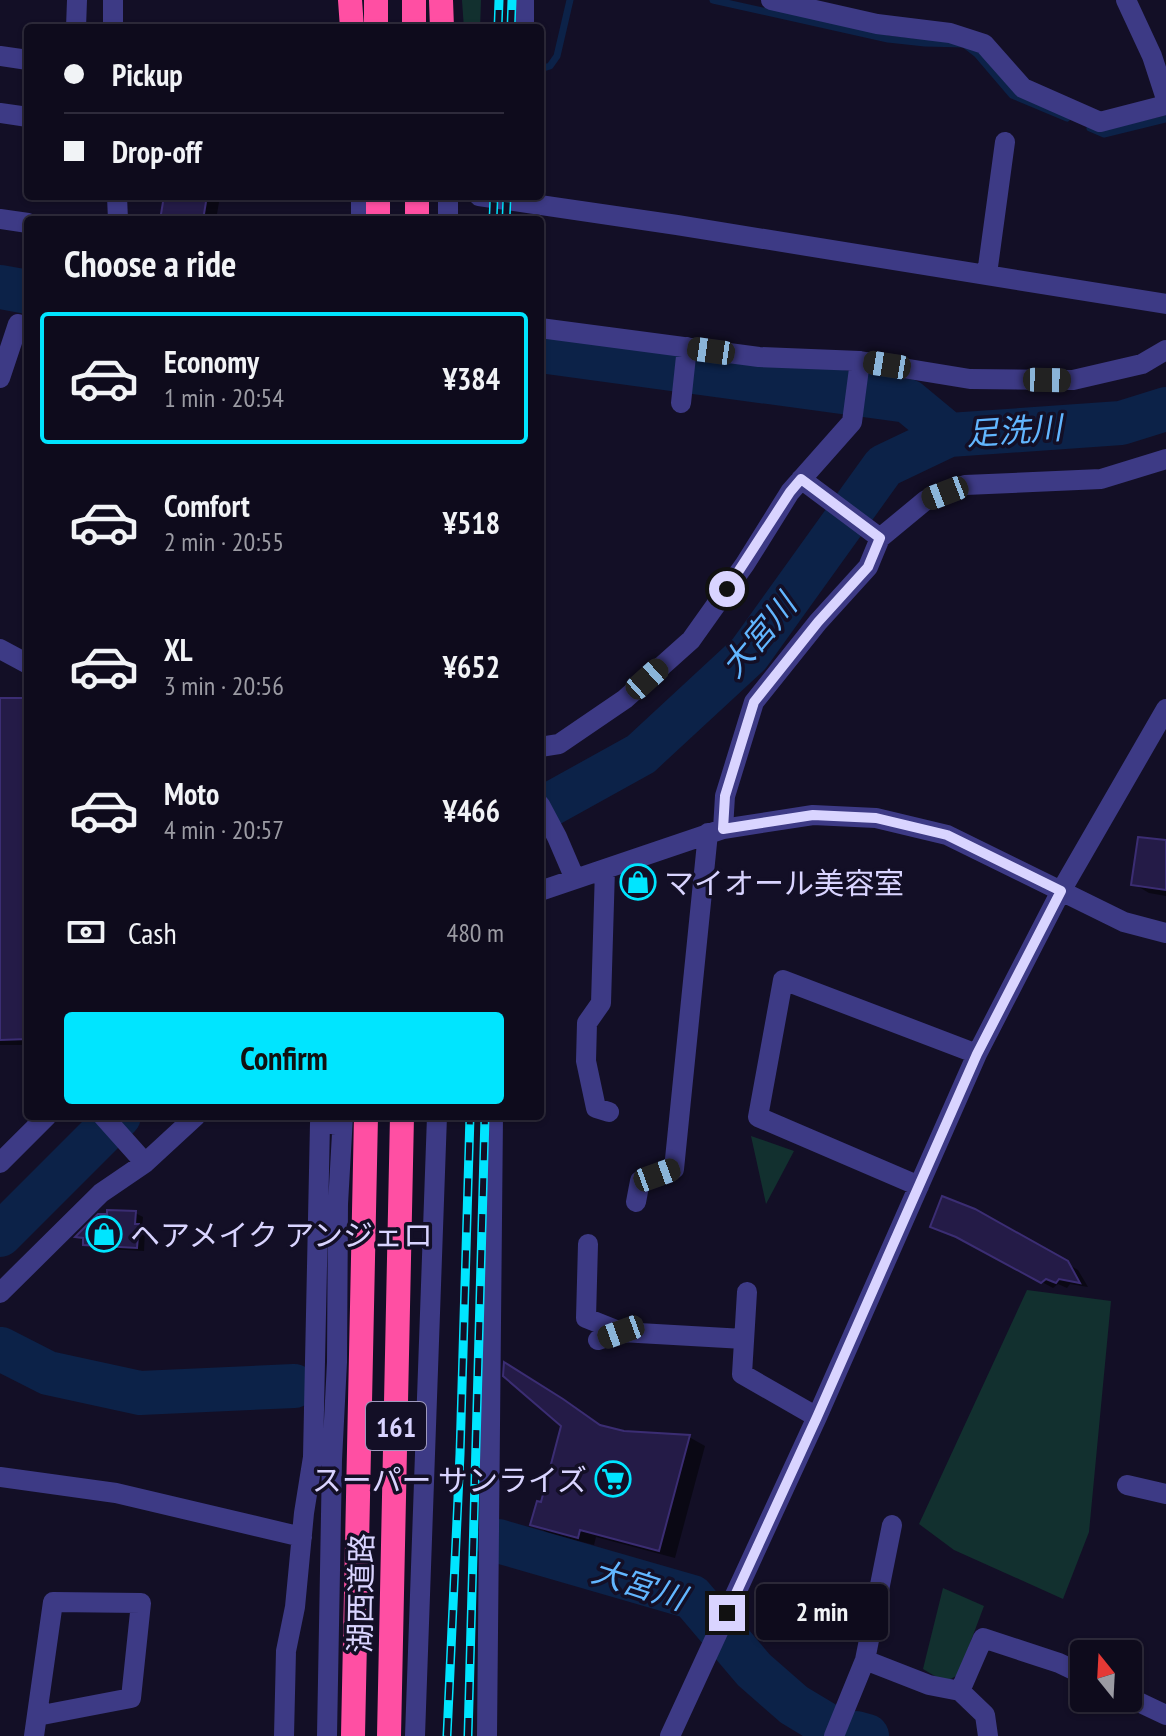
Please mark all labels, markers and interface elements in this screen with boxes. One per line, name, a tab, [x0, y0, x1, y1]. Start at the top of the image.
text: Pickup	[112, 55, 183, 94]
text: Drop-off	[112, 132, 202, 171]
text: Choose a ride	[64, 240, 236, 287]
car	[686, 336, 736, 366]
icon: car	[68, 342, 140, 414]
text: Economy	[164, 342, 259, 381]
car	[861, 349, 913, 381]
text: ¥384	[443, 359, 500, 398]
car	[1023, 368, 1071, 392]
text: 1 min · 20:54	[164, 381, 284, 414]
water label: 足洗川	[965, 405, 1066, 454]
car	[918, 473, 972, 513]
icon: car	[68, 486, 140, 558]
text: Comfort	[164, 486, 250, 525]
text: ¥518	[443, 503, 500, 542]
text: 2 min · 20:55	[164, 525, 284, 558]
route start	[709, 571, 745, 607]
water label: 大宮川	[711, 582, 807, 685]
icon: car	[68, 630, 140, 702]
text: XL	[164, 630, 193, 669]
text: ¥652	[443, 647, 500, 686]
car	[621, 654, 673, 704]
text: 3 min · 20:56	[164, 669, 284, 702]
icon: car	[68, 774, 140, 846]
text: Moto	[164, 774, 219, 813]
text: ¥466	[443, 791, 500, 830]
text: 4 min · 20:57	[164, 813, 284, 846]
shop icon: マイオール美容室	[619, 863, 657, 901]
place label: マイオール美容室	[664, 863, 904, 902]
icon: cash	[64, 910, 108, 954]
text: Cash	[128, 913, 177, 952]
text: 480 m	[446, 916, 504, 949]
button: Confirm	[64, 1012, 504, 1104]
car	[630, 1156, 684, 1194]
shop icon: ヘアメイク アンジェロ	[85, 1215, 123, 1253]
place label: ヘアメイク アンジェロ	[130, 1215, 433, 1254]
car	[594, 1313, 648, 1351]
road number: 161	[366, 1402, 426, 1450]
place label: スーパー サンライズ	[312, 1460, 587, 1499]
supermarket icon: スーパー サンライズ	[594, 1460, 632, 1498]
street label: 湖西道路	[339, 1533, 381, 1653]
water label: 大宮川	[587, 1549, 694, 1620]
callout: 2 min	[755, 1585, 887, 1641]
route end	[709, 1595, 745, 1631]
text: 2 min	[796, 1595, 848, 1628]
north arrow	[1070, 1640, 1142, 1712]
map controls	[1070, 1640, 1142, 1712]

